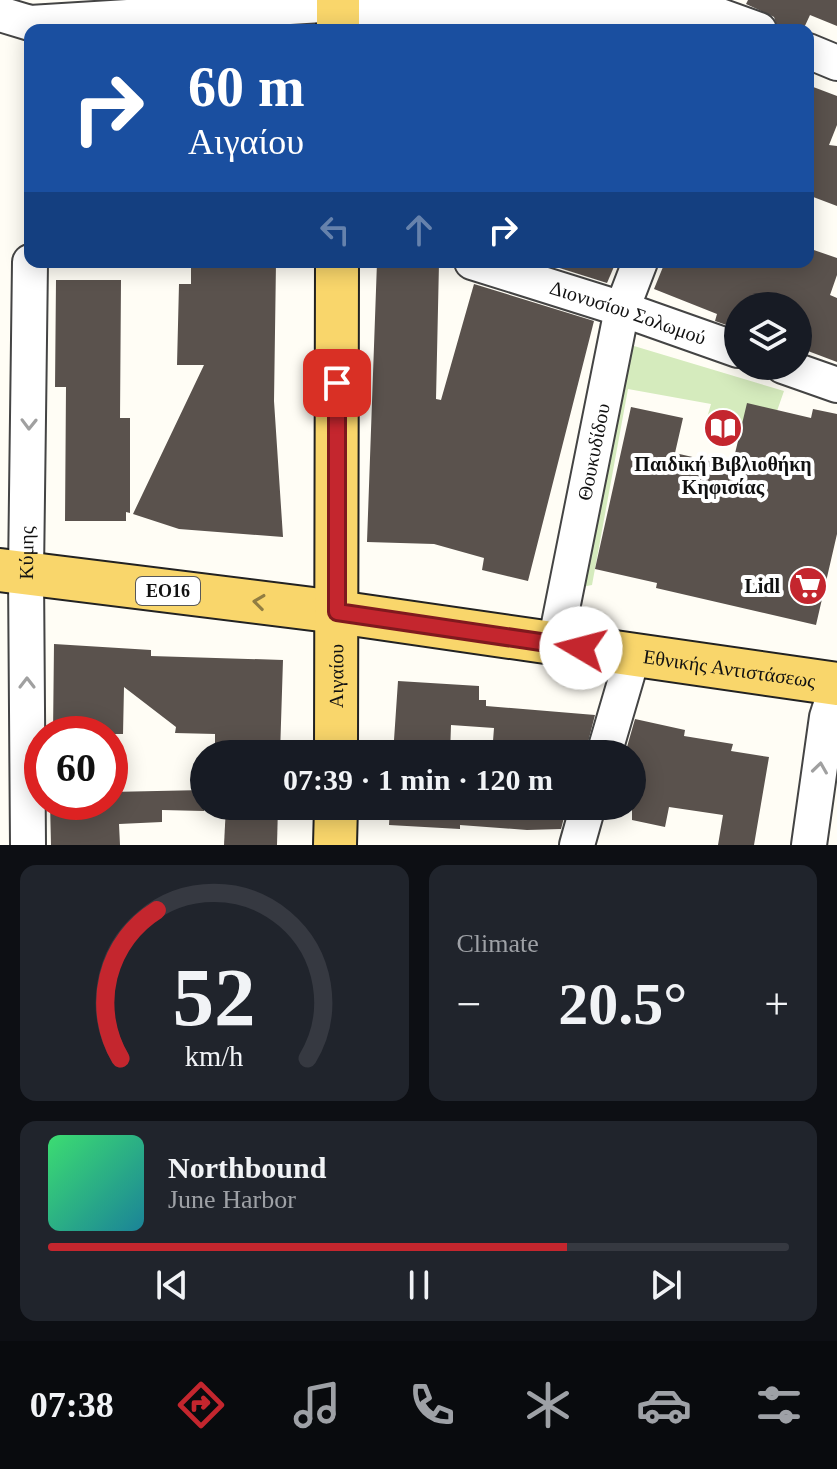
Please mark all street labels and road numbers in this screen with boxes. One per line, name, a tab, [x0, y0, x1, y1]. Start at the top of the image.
street label: Διονυσίου Σολωμού	[547, 276, 709, 349]
street label: Θουκυδίδου	[573, 401, 614, 502]
street label: Κύμης	[15, 526, 38, 580]
road number: ΕΟ16	[136, 577, 200, 605]
street label: Αιγαίου	[325, 644, 348, 708]
street label: Εθνικής Αντιστάσεως	[642, 645, 817, 692]

